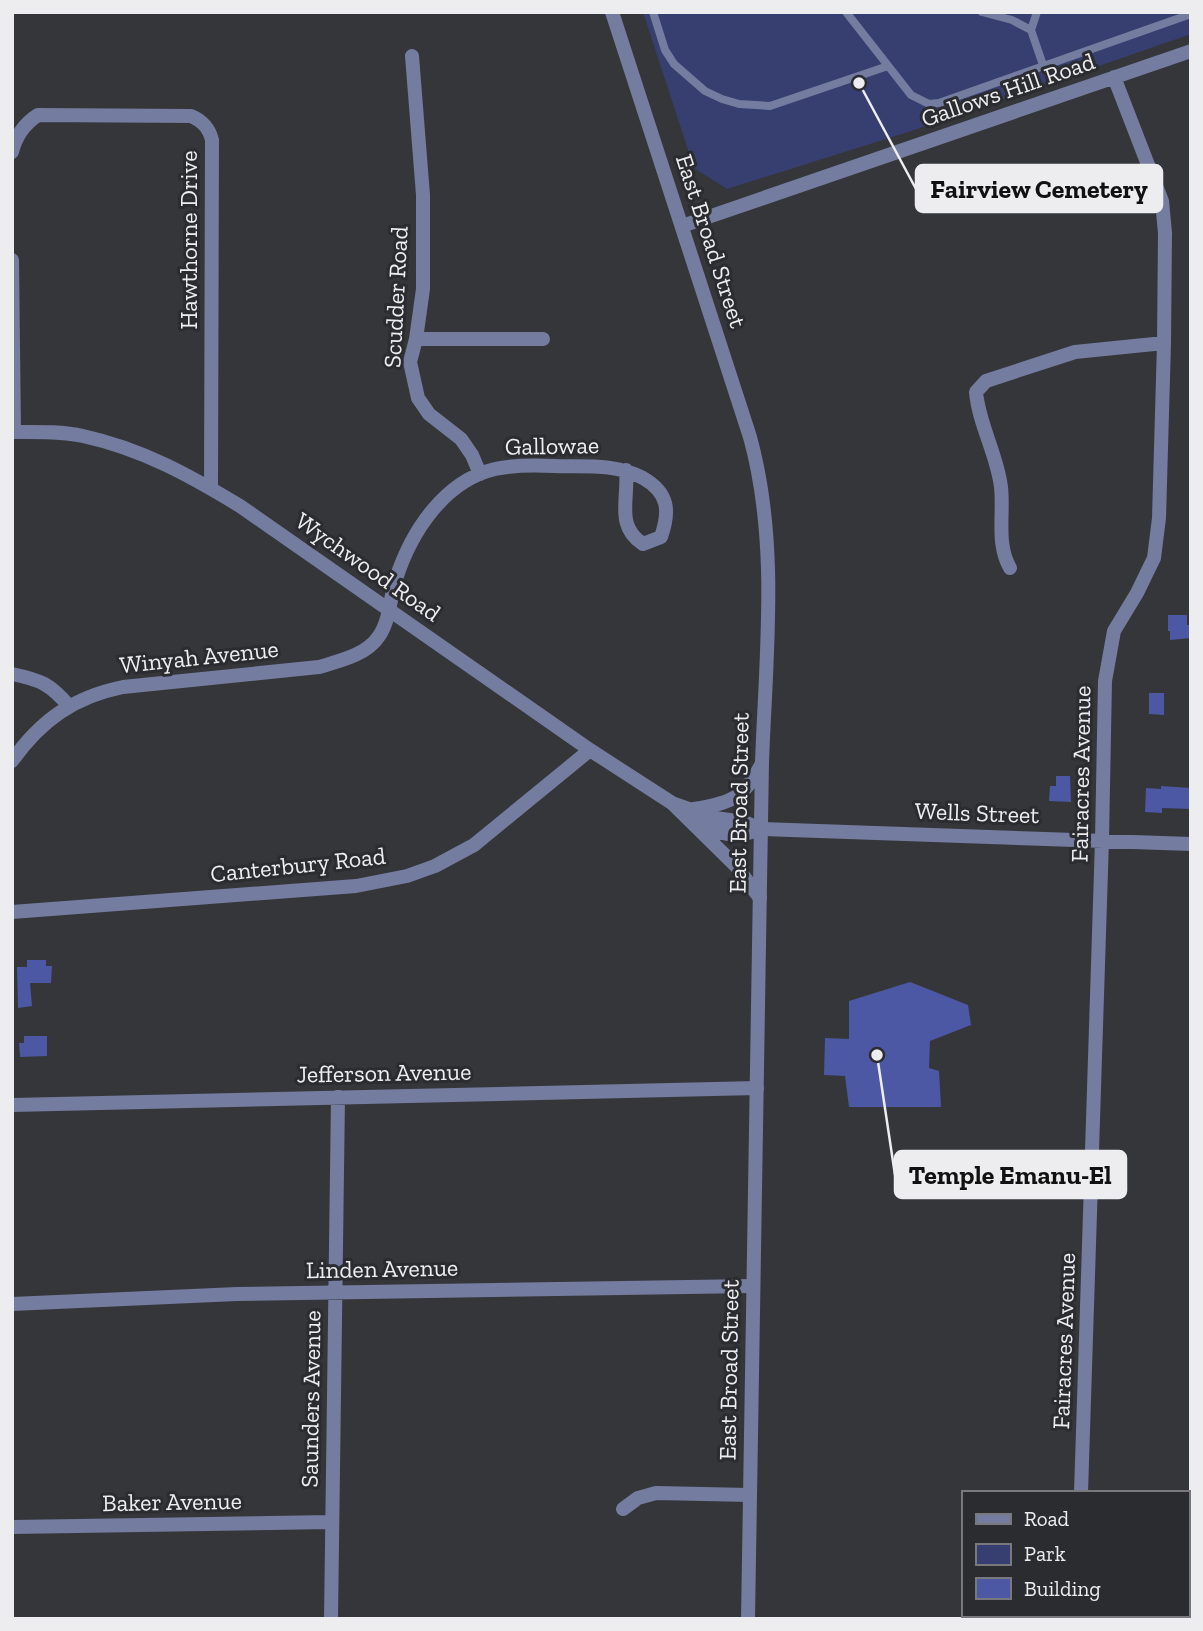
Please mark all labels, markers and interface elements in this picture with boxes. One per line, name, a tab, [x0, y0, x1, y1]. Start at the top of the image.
street label: Gallows Hill Road	[917, 46, 1098, 133]
street label: Hawthorne Drive	[174, 150, 203, 330]
street label: East Broad Street	[670, 150, 753, 331]
callout: Fairview Cemetery	[916, 165, 1162, 212]
text: Fairview Cemetery	[930, 173, 1148, 205]
street label: Scudder Road	[377, 225, 414, 369]
street label: Gallowae	[505, 430, 599, 461]
street label: Wychwood Road	[290, 506, 446, 627]
street label: Winyah Avenue	[118, 634, 280, 679]
street label: Fairacres Avenue	[1064, 685, 1097, 863]
street label: East Broad Street	[722, 712, 755, 894]
street label: Wells Street	[914, 796, 1040, 829]
street label: Canterbury Road	[209, 841, 387, 888]
street label: Jefferson Avenue	[296, 1056, 472, 1089]
callout: Temple Emanu-El	[895, 1151, 1126, 1198]
text: Temple Emanu-El	[908, 1159, 1112, 1191]
street label: Fairacres Avenue	[1046, 1252, 1081, 1430]
street label: Linden Avenue	[305, 1253, 458, 1284]
street label: East Broad Street	[712, 1279, 745, 1461]
street label: Saunders Avenue	[294, 1310, 327, 1488]
street label: Baker Avenue	[102, 1486, 242, 1517]
legend	[962, 1491, 1189, 1617]
text: Road	[1024, 1506, 1070, 1531]
text: Park	[1024, 1541, 1066, 1566]
text: Building	[1024, 1576, 1101, 1601]

